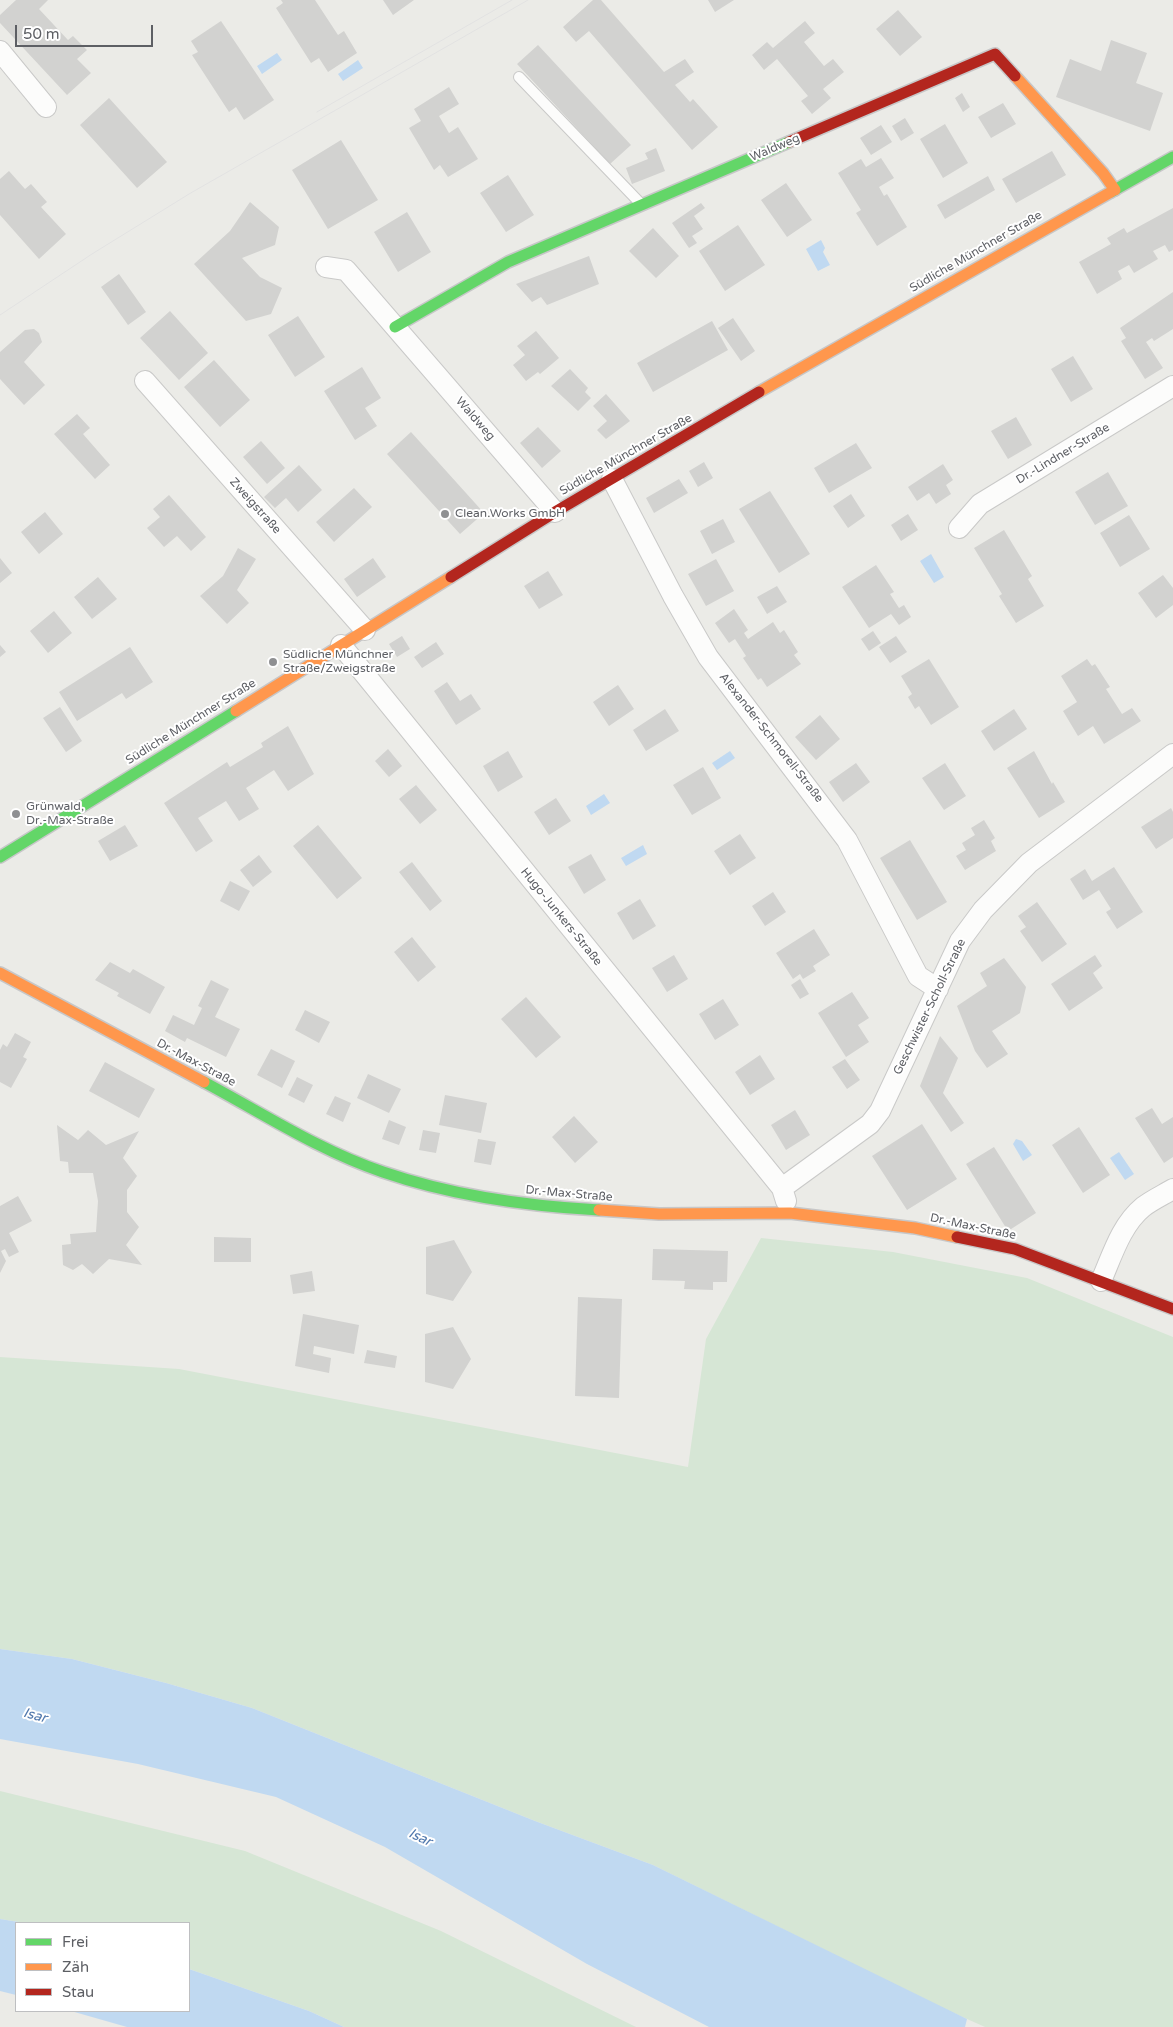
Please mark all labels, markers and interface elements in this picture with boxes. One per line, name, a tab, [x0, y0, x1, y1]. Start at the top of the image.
scale bar	[18, 15, 155, 47]
text: 50 m	[23, 25, 60, 43]
street label: Waldweg	[748, 131, 802, 165]
street label: Südliche Münchner Straße	[907, 208, 1045, 296]
street label: Waldweg	[452, 394, 498, 444]
street label: Südliche Münchner Straße	[557, 411, 695, 499]
street label: Dr.-Lindner-Straße	[1014, 420, 1112, 488]
street label: Zweigstraße	[226, 475, 284, 537]
place label: Clean.Works GmbH	[455, 507, 565, 521]
marker: Clean.Works GmbH	[439, 508, 451, 520]
place label: Südliche Münchner Straße/Zweigstraße	[283, 648, 396, 676]
marker: Südliche Münchner Straße/Zweigstraße	[267, 656, 279, 668]
street label: Alexander-Schmorell-Straße	[716, 670, 826, 806]
street label: Südliche Münchner Straße	[123, 676, 259, 768]
place label: Grünwald, Dr.-Max-Straße	[26, 800, 114, 828]
marker: Grünwald, Dr.-Max-Straße	[10, 808, 22, 820]
street label: Hugo-Junkers-Straße	[517, 865, 605, 969]
street label: Geschwister-Scholl-Straße	[891, 937, 969, 1077]
street label: Dr.-Max-Straße	[154, 1036, 238, 1090]
street label: Dr.-Max-Straße	[525, 1183, 613, 1205]
street label: Dr.-Max-Straße	[929, 1211, 1017, 1243]
water label: Isar	[21, 1705, 49, 1727]
water label: Isar	[406, 1825, 434, 1851]
legend	[15, 1922, 190, 2012]
text: Frei	[62, 1933, 88, 1951]
text: Zäh	[62, 1958, 89, 1976]
text: Stau	[62, 1983, 94, 2001]

